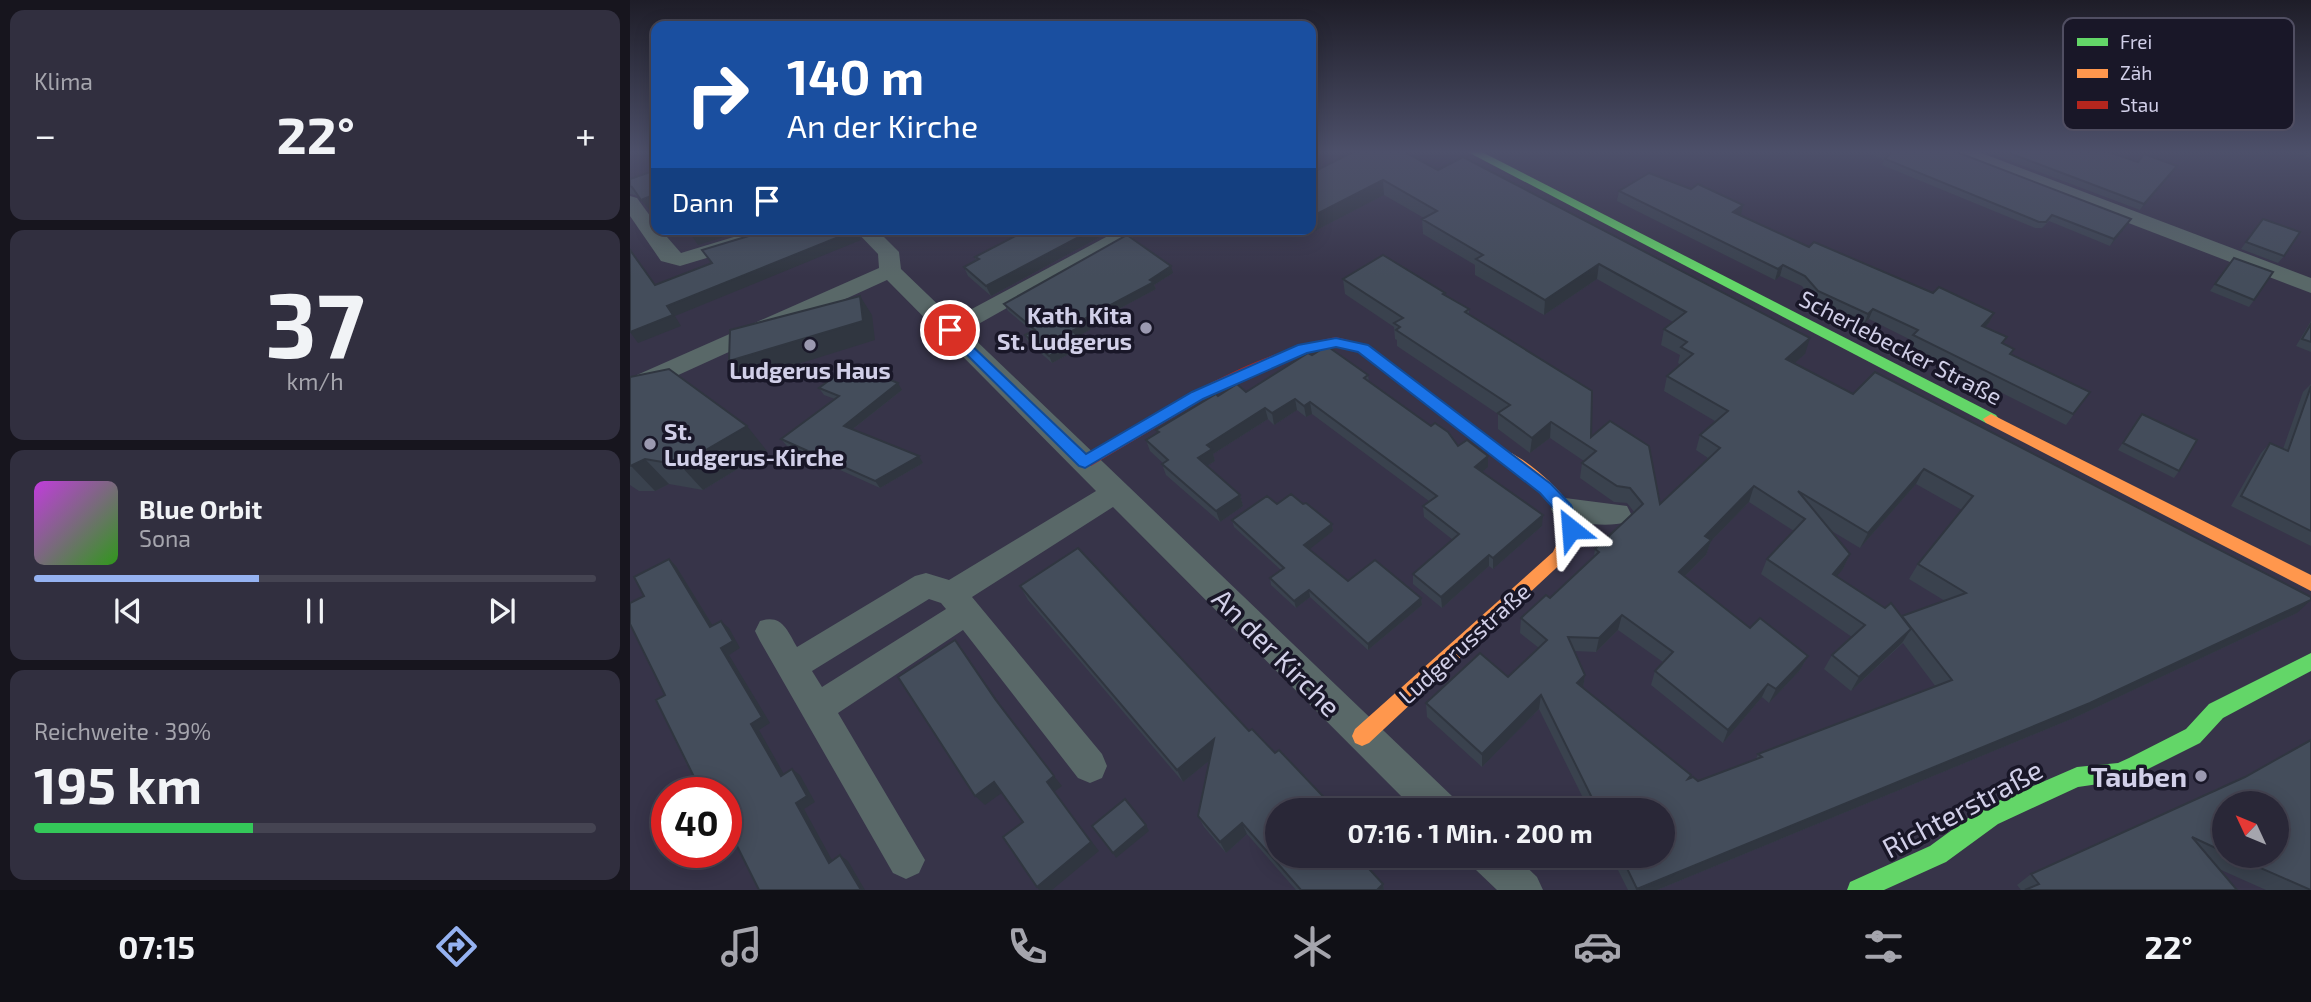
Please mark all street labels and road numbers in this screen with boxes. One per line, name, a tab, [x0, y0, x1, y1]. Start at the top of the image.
street label: Scherlebecker Straße	[1795, 284, 2007, 410]
street label: Ludgerusstraße	[1392, 577, 1536, 709]
street label: An der Kirche	[1206, 581, 1348, 723]
street label: Richterstraße	[1876, 752, 2048, 864]

